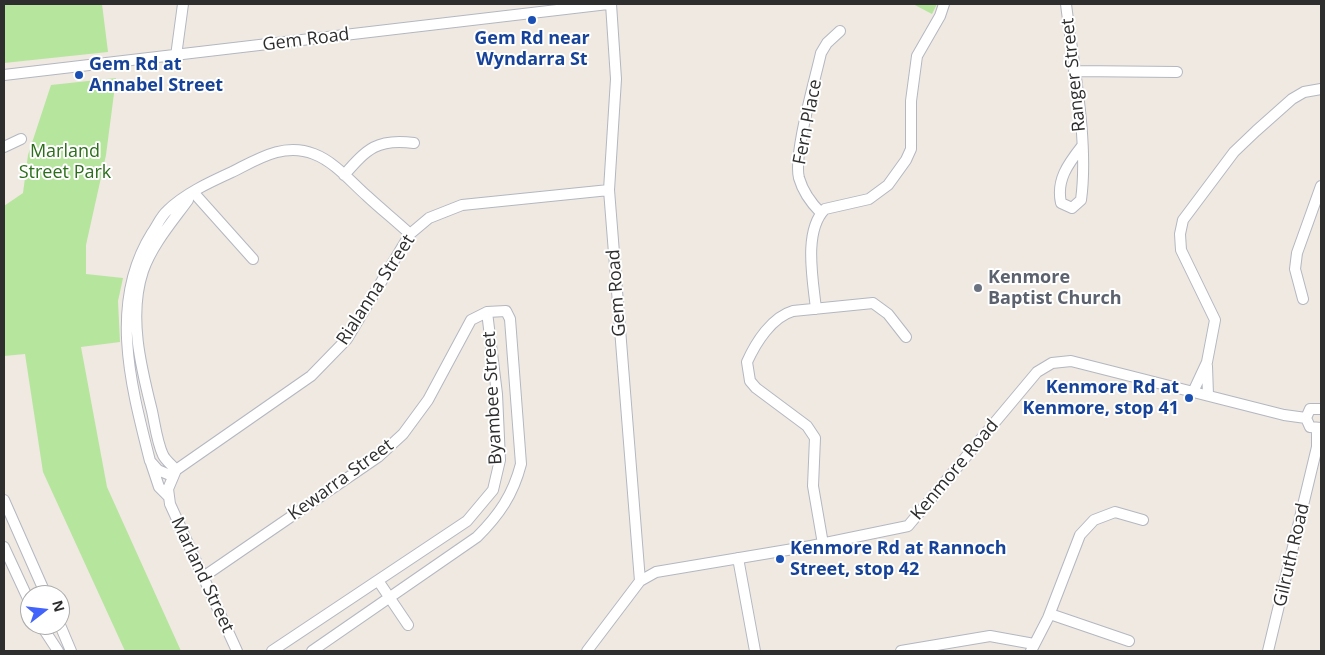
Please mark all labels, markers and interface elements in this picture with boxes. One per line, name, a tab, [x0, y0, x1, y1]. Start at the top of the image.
marker: Gem Rd near Wyndarra St	[526, 14, 538, 26]
street label: Ranger Street	[1057, 17, 1091, 133]
street label: Gem Road	[261, 24, 351, 56]
place label: Gem Rd near Wyndarra St	[474, 28, 590, 70]
place label: Gem Rd at Annabel Street	[89, 54, 223, 96]
marker: Gem Rd at Annabel Street	[73, 69, 85, 81]
street label: Fern Place	[789, 77, 827, 167]
park label: Marland Street Park	[19, 141, 111, 183]
street label: Rialanna Street	[332, 231, 420, 349]
street label: Gem Road	[603, 249, 631, 337]
place label: Kenmore Baptist Church	[988, 267, 1121, 310]
marker: Kenmore Baptist Church	[972, 282, 984, 294]
street label: Byambee Street	[479, 331, 507, 465]
place label: Kenmore Rd at Kenmore, stop 41	[1023, 377, 1179, 419]
marker: Kenmore Rd at Kenmore, stop 41	[1183, 392, 1195, 404]
street label: Kenmore Road	[907, 415, 1003, 525]
street label: Kewarra Street	[284, 435, 398, 525]
street label: Gilruth Road	[1270, 501, 1314, 609]
street label: Marland Street	[166, 514, 238, 636]
place label: Kenmore Rd at Rannoch Street, stop 42	[790, 538, 1007, 580]
marker: Kenmore Rd at Rannoch Street, stop 42	[774, 553, 786, 565]
north arrow	[20, 585, 70, 635]
text: N	[48, 598, 70, 614]

